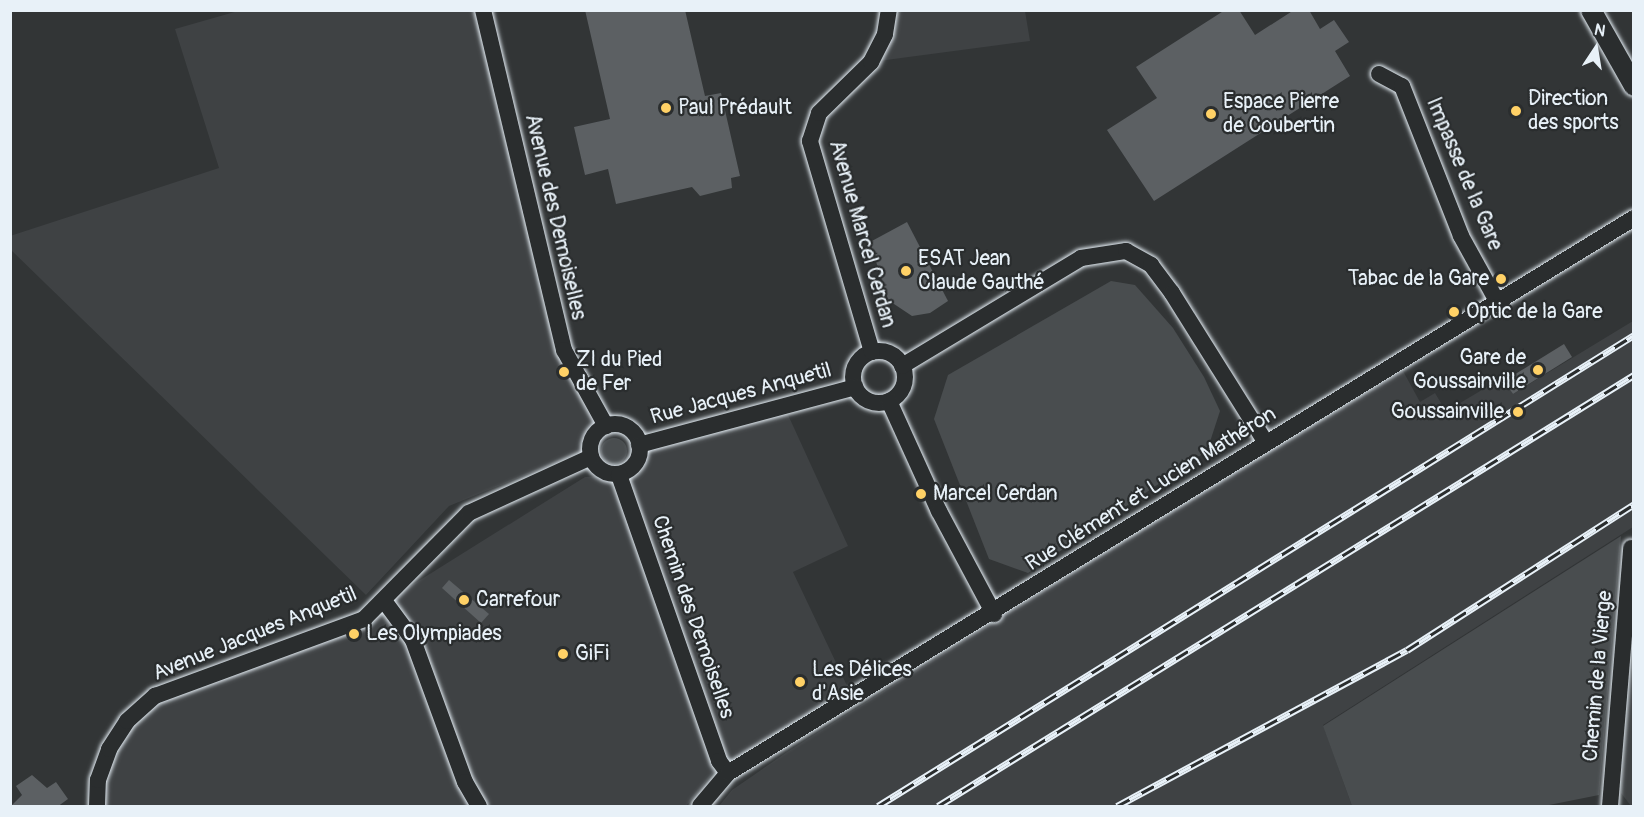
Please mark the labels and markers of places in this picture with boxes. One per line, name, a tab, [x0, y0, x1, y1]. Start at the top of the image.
place label: Direction des sports	[1528, 86, 1619, 136]
place label: Espace Pierre de Coubertin	[1223, 89, 1339, 139]
place label: Paul Prédault	[678, 95, 792, 121]
marker: Paul Prédault	[659, 101, 673, 115]
marker: Direction des sports	[1509, 104, 1523, 118]
marker: Espace Pierre de Coubertin	[1204, 107, 1218, 121]
place label: ESAT Jean Claude Gauthé	[918, 246, 1045, 296]
marker: ESAT Jean Claude Gauthé	[899, 264, 913, 278]
place label: Tabac de la Gare	[1348, 266, 1489, 292]
marker: Tabac de la Gare	[1494, 272, 1508, 286]
place label: Optic de la Gare	[1466, 299, 1603, 325]
marker: Optic de la Gare	[1447, 305, 1461, 319]
place label: Gare de Goussainville	[1413, 345, 1526, 395]
place label: ZI du Pied de Fer	[576, 347, 662, 397]
marker: Gare de Goussainville	[1531, 363, 1545, 377]
marker: ZI du Pied de Fer	[557, 365, 571, 379]
place label: Goussainville	[1391, 399, 1504, 425]
marker: Goussainville	[1509, 403, 1527, 421]
place label: Marcel Cerdan	[933, 481, 1058, 507]
marker: Marcel Cerdan	[914, 487, 928, 501]
place label: Carrefour	[476, 587, 560, 613]
marker: Carrefour	[457, 593, 471, 607]
place label: Les Olympiades	[366, 621, 502, 647]
marker: Les Olympiades	[347, 627, 361, 641]
place label: GiFi	[575, 641, 609, 667]
marker: GiFi	[556, 647, 570, 661]
place label: Les Délices d'Asie	[812, 657, 912, 707]
marker: Les Délices d'Asie	[793, 675, 807, 689]

